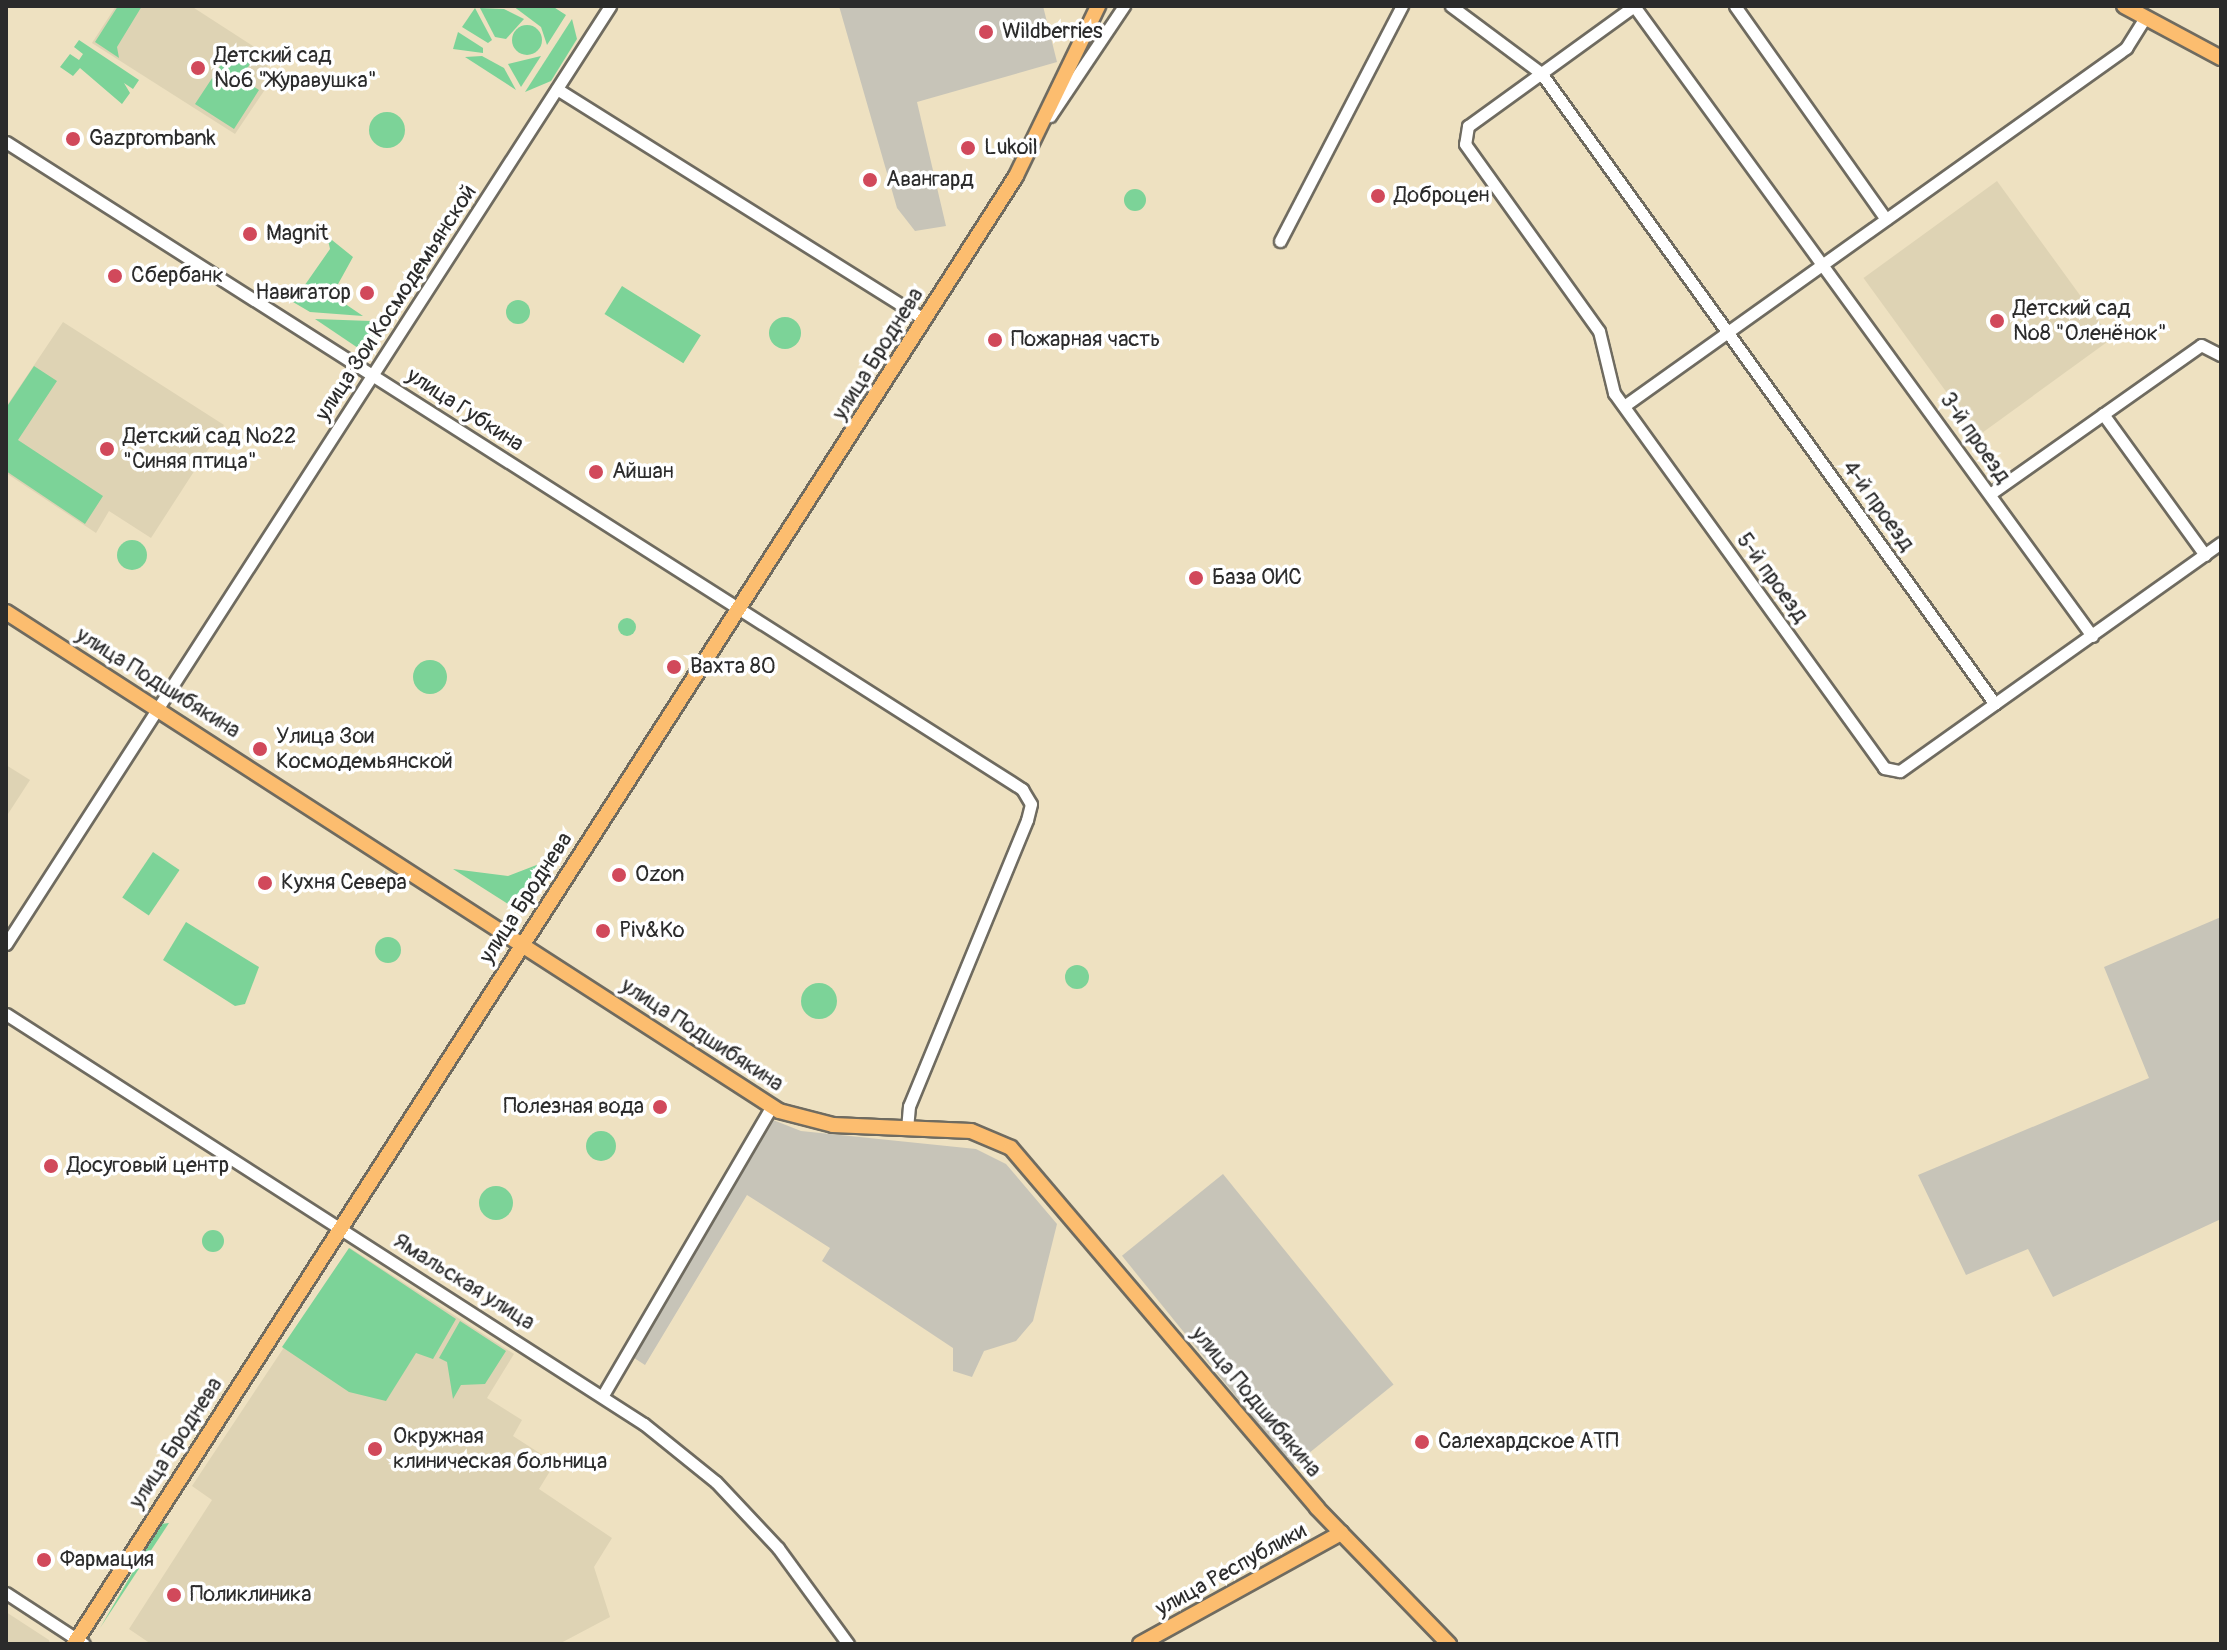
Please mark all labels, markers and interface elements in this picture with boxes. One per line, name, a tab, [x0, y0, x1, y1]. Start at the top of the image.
place label: Wildberries	[1002, 19, 1103, 45]
marker: Wildberries	[977, 23, 995, 41]
place label: Детский сад №6 "Журавушка"	[214, 42, 377, 94]
marker: Детский сад №6 "Журавушка"	[189, 59, 207, 77]
place label: Gazprombank	[89, 126, 216, 152]
marker: Gazprombank	[64, 130, 82, 148]
place label: Lukoil	[984, 135, 1038, 161]
marker: Lukoil	[959, 139, 977, 157]
place label: Авангард	[886, 167, 974, 193]
marker: Авангард	[861, 171, 879, 189]
street label: улица Зои Космодемьянской	[310, 180, 482, 426]
place label: Доброцен	[1394, 183, 1489, 209]
marker: Доброцен	[1369, 187, 1387, 205]
place label: Magnit	[266, 221, 328, 247]
marker: Magnit	[241, 225, 259, 243]
place label: Сбербанк	[131, 263, 224, 289]
marker: Сбербанк	[106, 267, 124, 285]
place label: Навигатор	[255, 280, 351, 306]
street label: улица Броднева	[827, 283, 929, 425]
marker: Навигатор	[358, 284, 376, 302]
place label: Детский сад №8 "Оленёнок"	[2013, 295, 2167, 346]
marker: Детский сад №8 "Оленёнок"	[1988, 312, 2006, 330]
place label: Пожарная часть	[1011, 327, 1160, 353]
marker: Пожарная часть	[986, 331, 1004, 349]
street label: улица Губкина	[401, 362, 529, 458]
street label: 3-й проезд	[1934, 387, 2016, 489]
place label: Детский сад №22 "Синяя птица"	[123, 423, 296, 474]
marker: Детский сад №22 "Синяя птица"	[98, 440, 116, 458]
street label: 4-й проезд	[1836, 456, 1920, 556]
place label: Айшан	[612, 459, 674, 485]
marker: Айшан	[587, 463, 605, 481]
street label: 5-й проезд	[1731, 528, 1813, 628]
place label: База ОИС	[1212, 565, 1302, 591]
marker: База ОИС	[1187, 569, 1205, 587]
street label: улица Подшибякина	[71, 622, 245, 744]
place label: Вахта 80	[690, 654, 776, 680]
marker: Вахта 80	[665, 658, 683, 676]
place label: Улица Зои Космодемьянской	[276, 723, 453, 774]
marker: Улица Зои Космодемьянской	[251, 740, 269, 758]
street label: улица Броднева	[474, 827, 578, 969]
place label: Ozon	[635, 862, 684, 888]
marker: Ozon	[610, 866, 628, 884]
place label: Кухня Севера	[281, 870, 407, 896]
marker: Кухня Севера	[256, 874, 274, 892]
place label: Piv&Ko	[619, 918, 684, 944]
marker: Piv&Ko	[594, 922, 612, 940]
street label: улица Подшибякина	[616, 973, 788, 1097]
place label: Полезная вода	[504, 1094, 644, 1120]
marker: Полезная вода	[651, 1098, 669, 1116]
place label: Досуговый центр	[67, 1153, 229, 1179]
marker: Досуговый центр	[42, 1157, 60, 1175]
street label: Ямальская улица	[388, 1228, 540, 1336]
street label: улица Подшибякина	[1185, 1321, 1327, 1483]
street label: улица Броднева	[124, 1372, 228, 1514]
place label: Окружная клиническая больница	[393, 1423, 607, 1474]
place label: Салехардское АТП	[1438, 1429, 1619, 1455]
marker: Салехардское АТП	[1413, 1433, 1431, 1451]
marker: Окружная клиническая больница	[364, 1438, 386, 1460]
street label: улица Республики	[1151, 1518, 1311, 1622]
place label: Фармация	[60, 1547, 154, 1573]
marker: Фармация	[35, 1551, 53, 1569]
place label: Поликлиника	[190, 1582, 311, 1608]
marker: Поликлиника	[165, 1586, 183, 1604]

